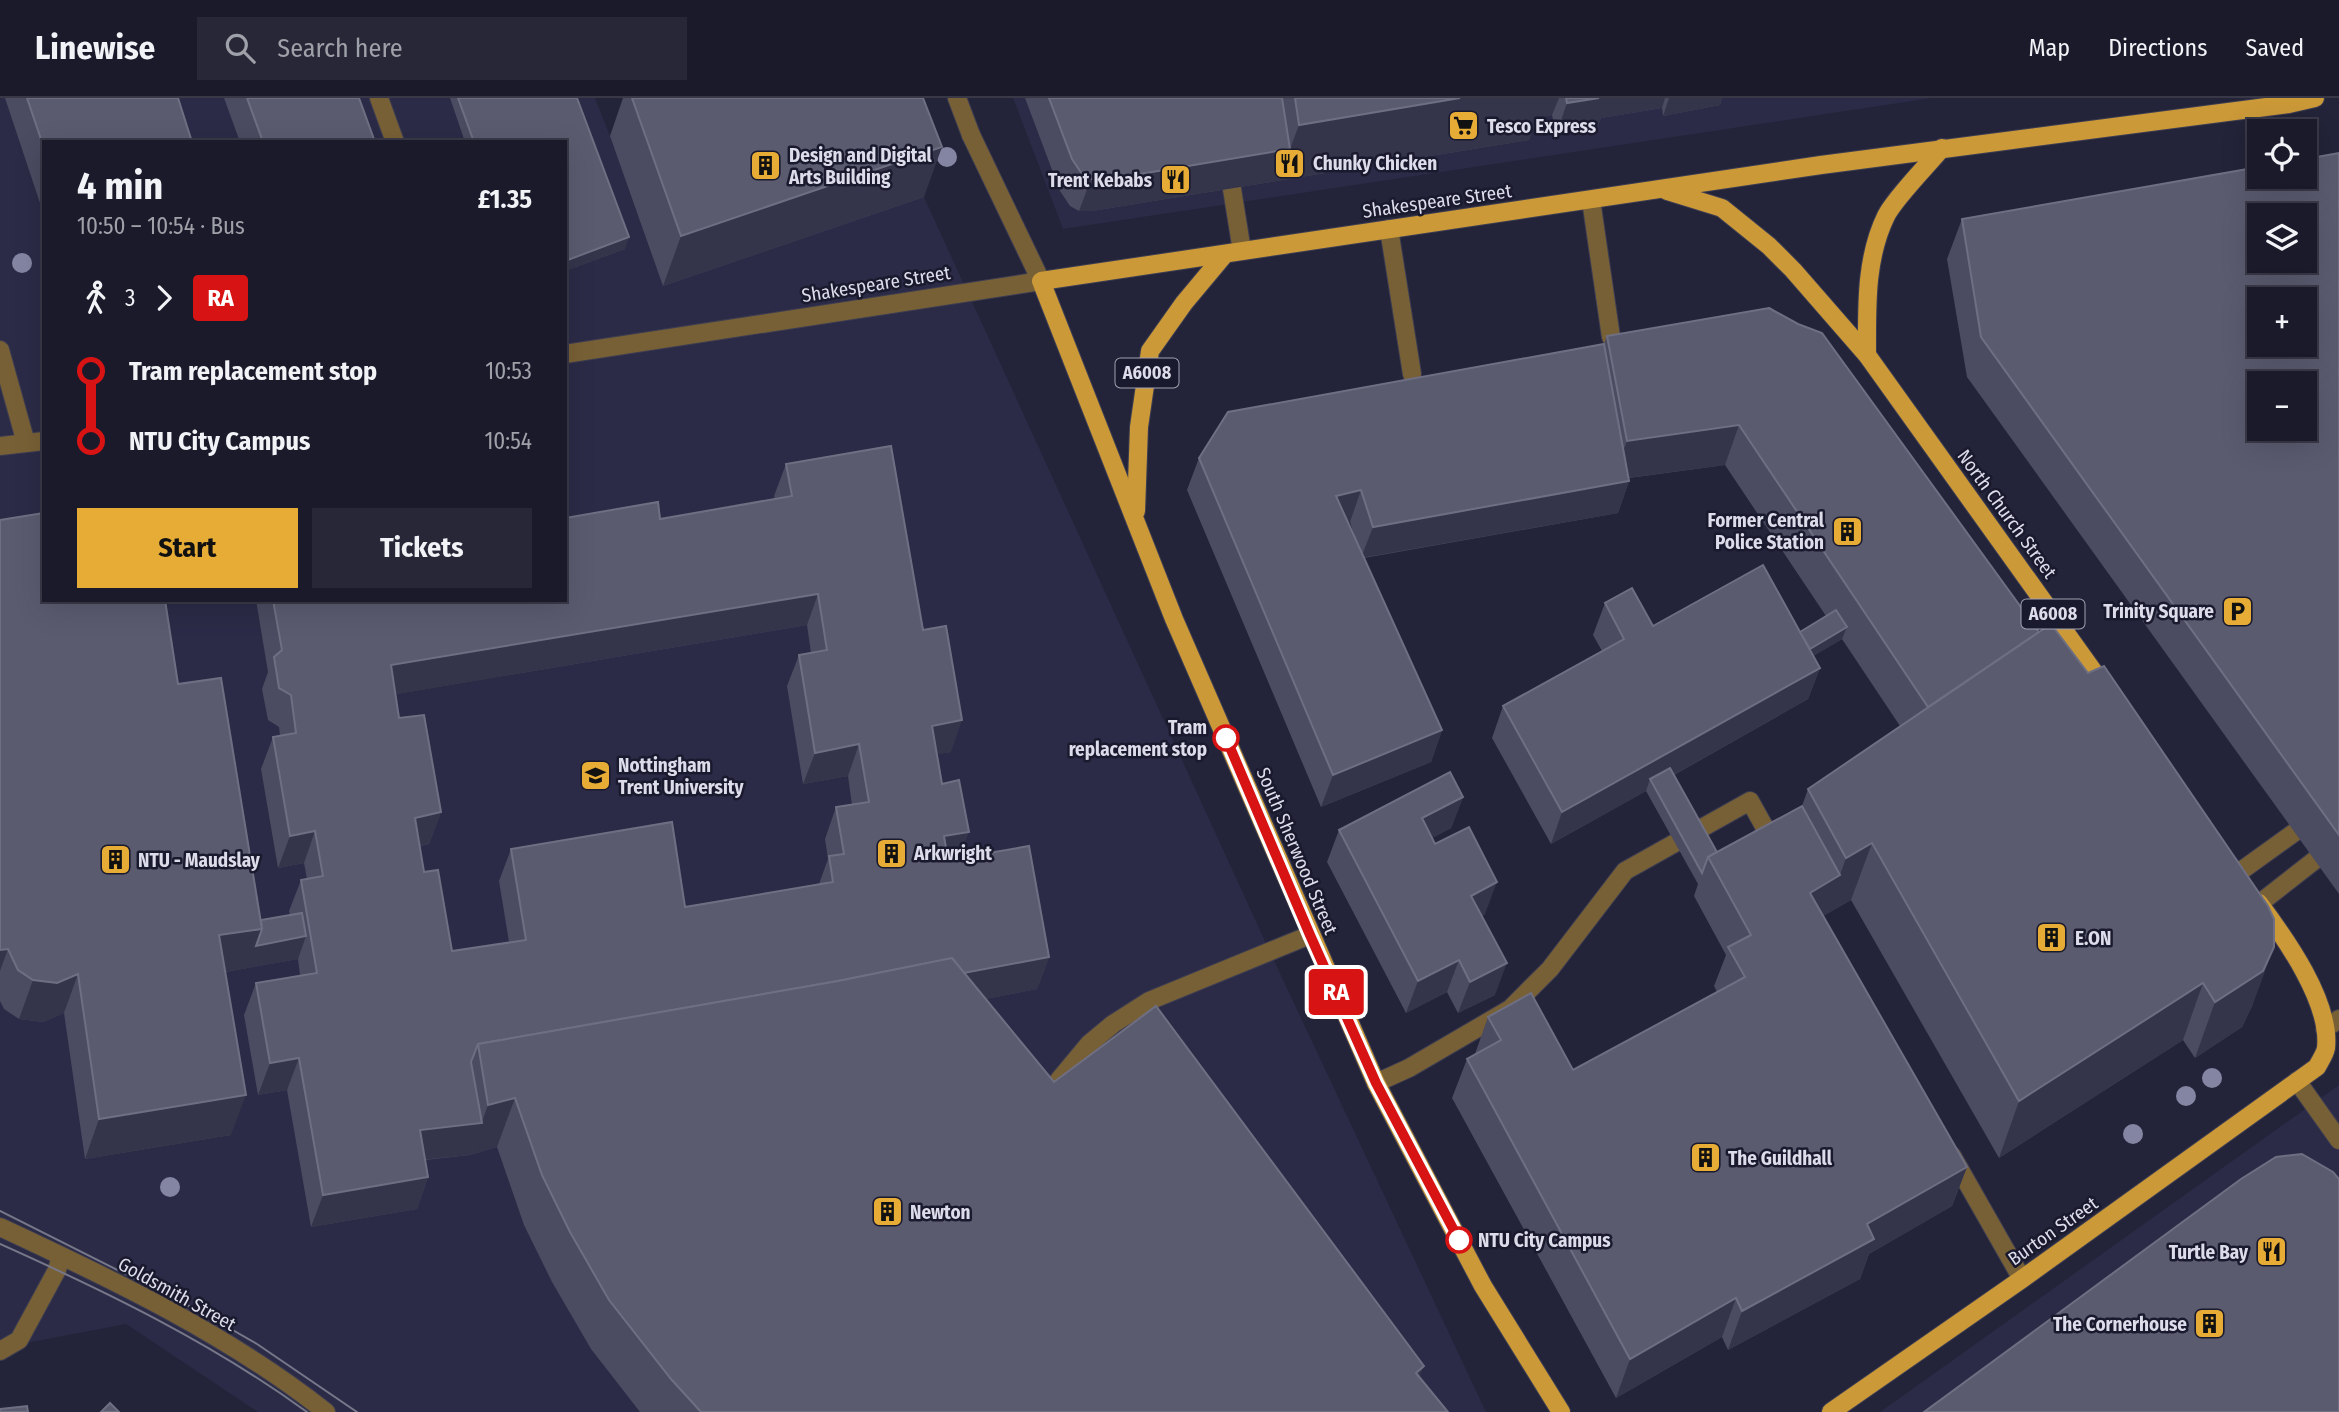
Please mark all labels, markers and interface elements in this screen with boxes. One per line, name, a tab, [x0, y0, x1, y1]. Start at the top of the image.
search box	[197, 17, 687, 80]
text: Linewise	[35, 28, 155, 68]
icon: search	[221, 29, 259, 67]
text: Search here	[277, 33, 403, 64]
text: Map	[2029, 34, 2070, 62]
text: Directions	[2108, 34, 2207, 62]
text: Saved	[2245, 34, 2304, 62]
supermarket icon: Tesco Express	[1447, 109, 1481, 143]
place label: Tesco Express	[1487, 115, 1597, 138]
map controls	[2247, 119, 2317, 441]
button: locate	[2247, 119, 2317, 189]
place label: Design and Digital Arts Building	[788, 144, 933, 189]
restaurant icon: Chunky Chicken	[1273, 146, 1307, 180]
building icon: Design and Digital Arts Building	[749, 149, 783, 183]
place label: Chunky Chicken	[1313, 152, 1437, 175]
text: 4 min	[77, 163, 163, 209]
restaurant icon: Trent Kebabs	[1158, 163, 1192, 197]
place label: Trent Kebabs	[1048, 169, 1153, 192]
street label: Shakespeare Street	[1361, 179, 1514, 223]
text: £1.35	[478, 184, 532, 215]
button: layers	[2247, 203, 2317, 273]
text: 10:50 – 10:54 · Bus	[77, 212, 245, 240]
street label: Shakespeare Street	[800, 261, 953, 307]
icon: walk	[77, 279, 115, 317]
icon: forward	[145, 279, 183, 317]
text: 3	[125, 284, 135, 312]
text: RA	[207, 284, 234, 312]
button: +	[2247, 287, 2317, 357]
text: Tram replacement stop	[129, 356, 377, 387]
text: 10:53	[485, 357, 532, 385]
road number: A6008	[1116, 358, 1178, 388]
button: −	[2247, 371, 2317, 441]
text: NTU City Campus	[129, 426, 310, 457]
text: 10:54	[484, 427, 532, 455]
street label: North Church Street	[1953, 445, 2062, 584]
button: Start	[77, 508, 298, 588]
button: Tickets	[312, 508, 532, 588]
place label: Former Central Police Station	[1707, 509, 1825, 554]
building icon: Former Central Police Station	[1830, 514, 1864, 548]
parking icon: Trinity Square	[2220, 594, 2254, 628]
road number: A6008	[2022, 600, 2084, 628]
place label: Trinity Square	[2103, 600, 2214, 623]
place label: Tram replacement stop	[1069, 716, 1207, 761]
marker: Tram replacement stop	[1213, 725, 1239, 751]
place label: Nottingham Trent University	[618, 754, 744, 799]
school or university icon: Nottingham Trent University	[578, 759, 612, 793]
street label: South Sherwood Street	[1251, 764, 1343, 939]
building icon: Arkwright	[874, 836, 908, 870]
place label: Arkwright	[913, 842, 992, 865]
building icon: NTU - Maudslay	[98, 843, 132, 877]
place label: NTU - Maudslay	[138, 849, 261, 872]
building icon: E.ON	[2035, 921, 2069, 955]
place label: E.ON	[2075, 927, 2111, 950]
line badge: RA	[1304, 969, 1368, 1015]
text: RA	[1323, 978, 1349, 1006]
building icon: The Guildhall	[1688, 1141, 1722, 1175]
place label: The Guildhall	[1728, 1147, 1833, 1170]
street label: Burton Street	[2004, 1191, 2103, 1270]
building icon: Newton	[870, 1195, 904, 1229]
place label: Newton	[910, 1201, 971, 1224]
marker: NTU City Campus	[1446, 1227, 1472, 1253]
place label: NTU City Campus	[1478, 1229, 1611, 1252]
restaurant icon: Turtle Bay	[2254, 1235, 2288, 1269]
place label: Turtle Bay	[2169, 1241, 2249, 1264]
street label: Goldsmith Street	[114, 1252, 241, 1336]
building icon: The Cornerhouse	[2193, 1307, 2227, 1341]
place label: The Cornerhouse	[2053, 1313, 2187, 1336]

